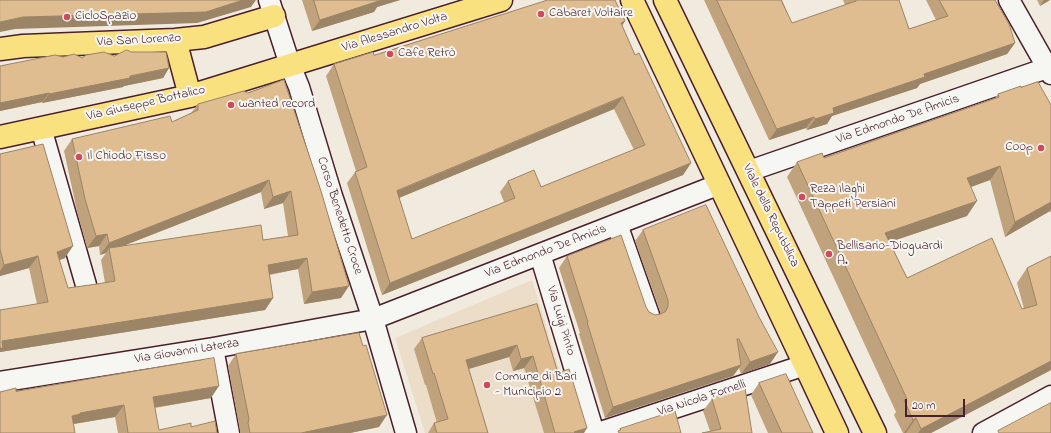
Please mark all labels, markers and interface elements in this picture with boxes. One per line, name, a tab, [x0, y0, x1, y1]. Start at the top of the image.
place label: Cabaret Voltaire	[549, 6, 633, 22]
place label: CicloSpazio	[75, 9, 136, 25]
marker: Cabaret Voltaire	[536, 9, 546, 19]
street label: Via Alessandro Volta	[340, 10, 450, 56]
marker: CicloSpazio	[62, 12, 72, 22]
street label: Via San Lorenzo	[96, 31, 182, 51]
place label: Cafe Retrò	[398, 46, 455, 62]
marker: Cafe Retrò	[385, 49, 395, 59]
street label: Via Giuseppe Bottalico	[85, 83, 207, 125]
street label: Via Edmondo De Amicis	[835, 92, 961, 148]
place label: wanted record	[239, 97, 315, 113]
marker: wanted record	[226, 100, 236, 110]
place label: Coop	[1005, 140, 1033, 156]
marker: Coop	[1036, 143, 1046, 153]
place label: Il Chiodo Fisso	[87, 149, 166, 165]
marker: Il Chiodo Fisso	[74, 152, 84, 162]
street label: Corso Benedetto Croce	[313, 155, 365, 277]
street label: Viale della Repubblica	[738, 162, 802, 270]
place label: Reza Ilaghi Tappeti Persiani	[810, 182, 896, 213]
marker: Reza Ilaghi Tappeti Persiani	[797, 192, 807, 202]
street label: Via Edmondo De Amicis	[483, 222, 609, 282]
place label: Bellisario-Dioguardi A.	[837, 239, 943, 270]
marker: Bellisario-Dioguardi A.	[824, 249, 834, 259]
street label: Via Luigi Pinto	[542, 284, 578, 358]
street label: Via Giovanni Laterza	[134, 336, 240, 368]
place label: Comune di Bari - Municipio 2	[495, 370, 577, 401]
street label: Via Nicola Fornelli	[656, 377, 748, 421]
marker: Comune di Bari - Municipio 2	[482, 380, 492, 390]
scale bar	[907, 391, 967, 417]
text: 20 m	[912, 397, 935, 415]

